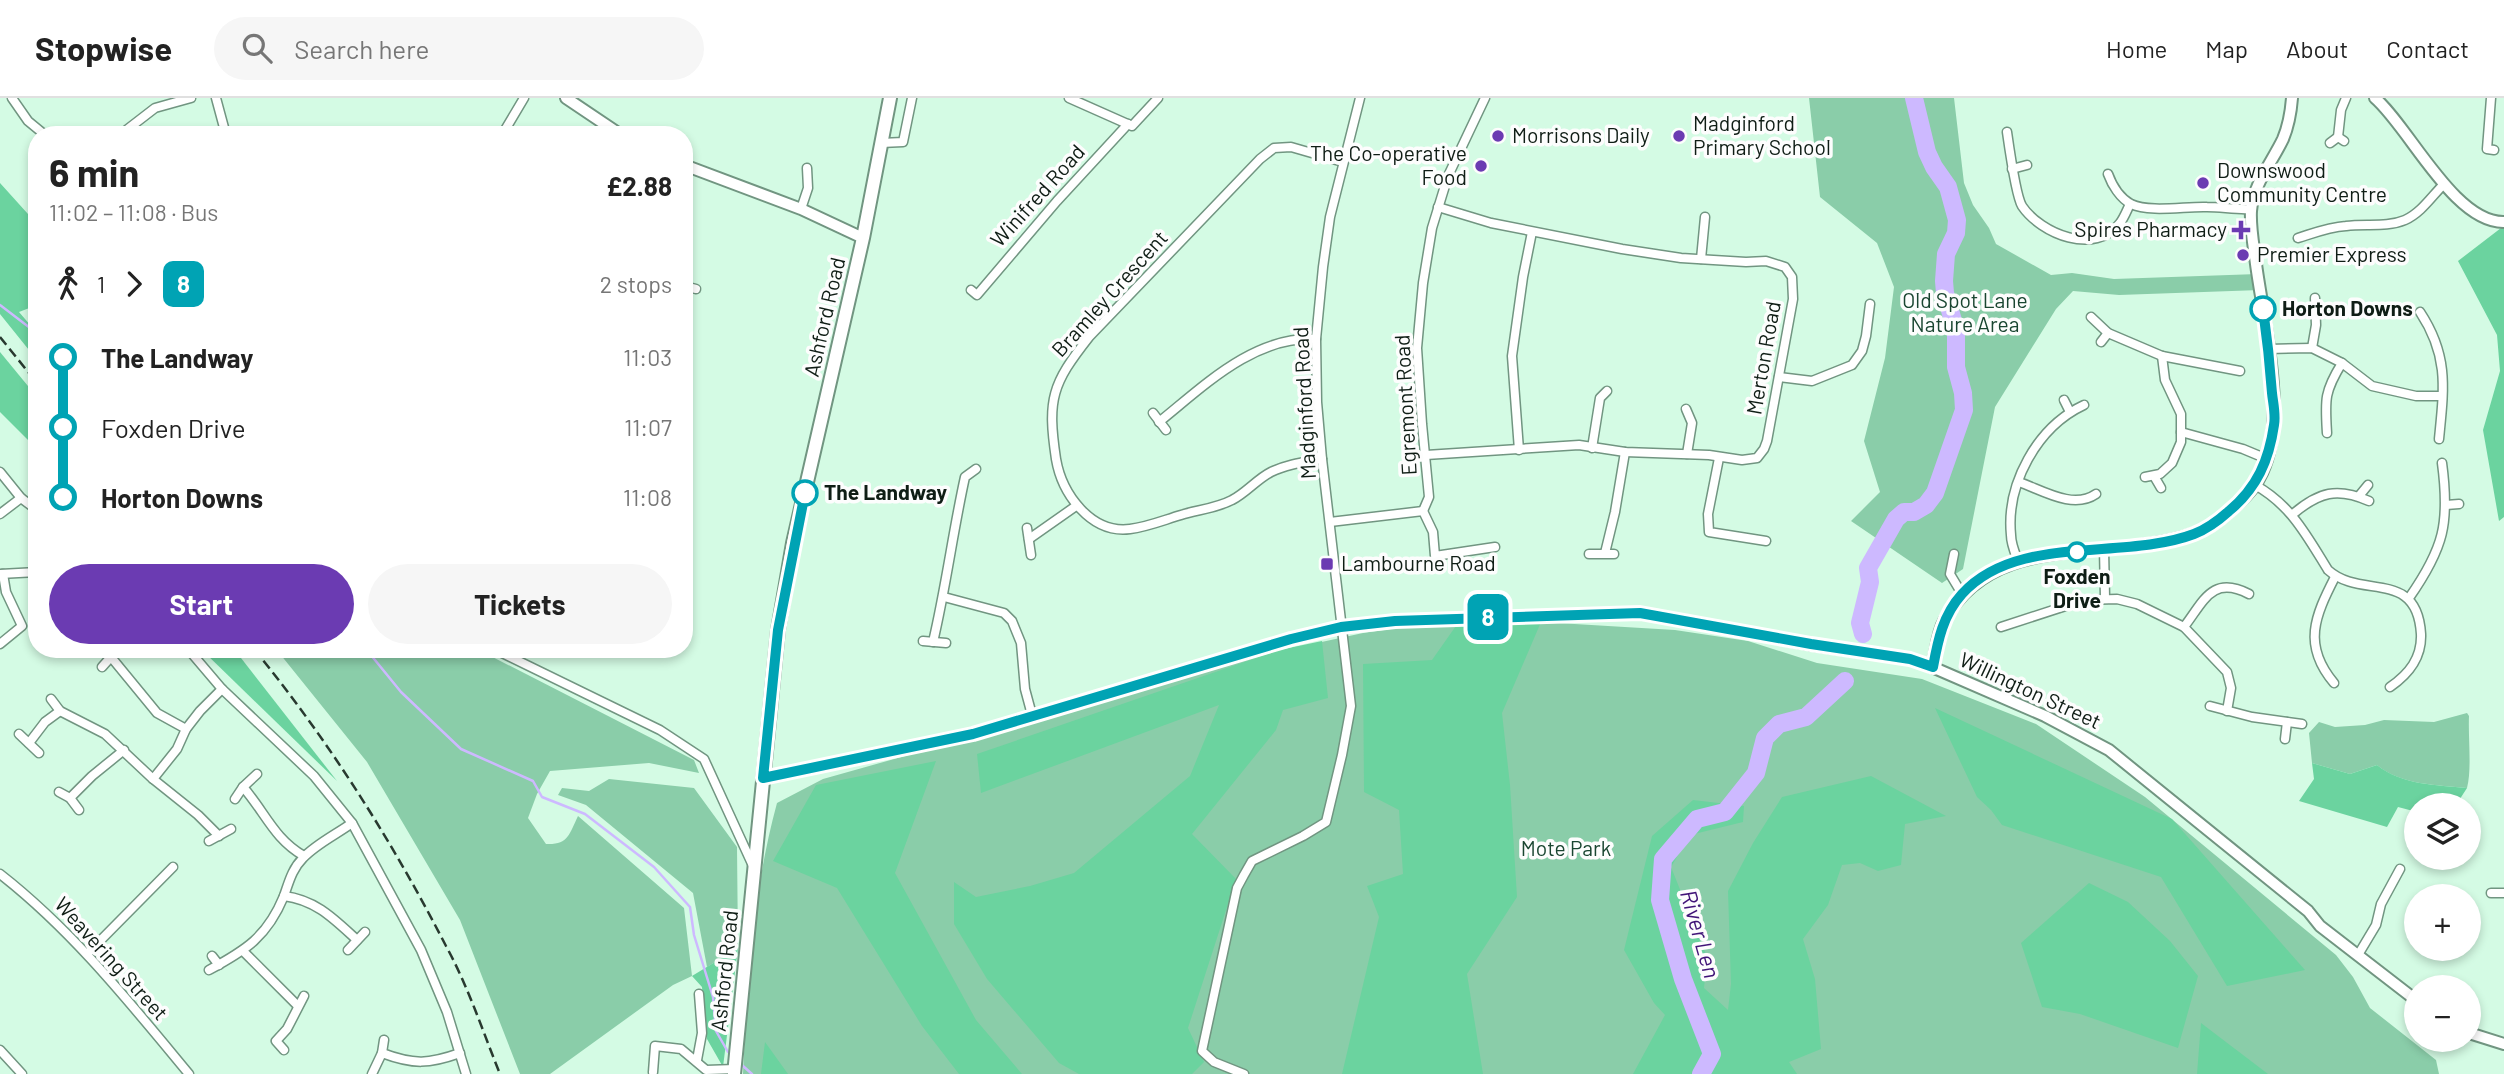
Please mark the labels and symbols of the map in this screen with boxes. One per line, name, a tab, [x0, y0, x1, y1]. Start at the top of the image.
place label: Madginford Primary School	[1693, 110, 1831, 159]
place label: Morrisons Daily	[1512, 122, 1650, 147]
marker: Morrisons Daily	[1490, 128, 1506, 144]
marker: Madginford Primary School	[1671, 128, 1687, 144]
street label: Winifred Road	[985, 139, 1089, 251]
place label: The Co-operative Food	[1310, 140, 1467, 189]
place label: Downswood Community Centre	[2217, 157, 2387, 206]
marker: The Co-operative Food	[1473, 158, 1489, 174]
marker: Downswood Community Centre	[2195, 175, 2211, 191]
place label: Spires Pharmacy	[2074, 216, 2227, 241]
marker: Spires Pharmacy	[2233, 222, 2249, 238]
street label: Bramley Crescent	[1046, 225, 1172, 361]
place label: Premier Express	[2257, 241, 2407, 266]
marker: Premier Express	[2235, 247, 2251, 263]
street label: Ashford Road	[798, 255, 849, 379]
park label: Old Spot Lane Nature Area	[1902, 287, 2028, 336]
place label: Horton Downs	[2282, 295, 2413, 320]
marker: Horton Downs	[2250, 296, 2276, 322]
street label: Merton Road	[1740, 299, 1785, 416]
street label: Madginford Road	[1287, 326, 1320, 480]
street label: Egremont Road	[1388, 334, 1421, 476]
place label: The Landway	[824, 479, 947, 504]
marker: The Landway	[792, 480, 818, 506]
marker: Foxden Drive	[2067, 542, 2087, 562]
place label: Lambourne Road	[1341, 550, 1496, 575]
marker: Lambourne Road	[1319, 556, 1335, 572]
place label: Foxden Drive	[2043, 563, 2111, 612]
line badge: 8	[1465, 594, 1511, 640]
street label: Willington Street	[1956, 646, 2105, 733]
park label: Mote Park	[1521, 835, 1611, 860]
water label: River Len	[1675, 886, 1727, 981]
street label: Weavering Street	[50, 891, 174, 1025]
street label: Ashford Road	[705, 909, 742, 1033]

